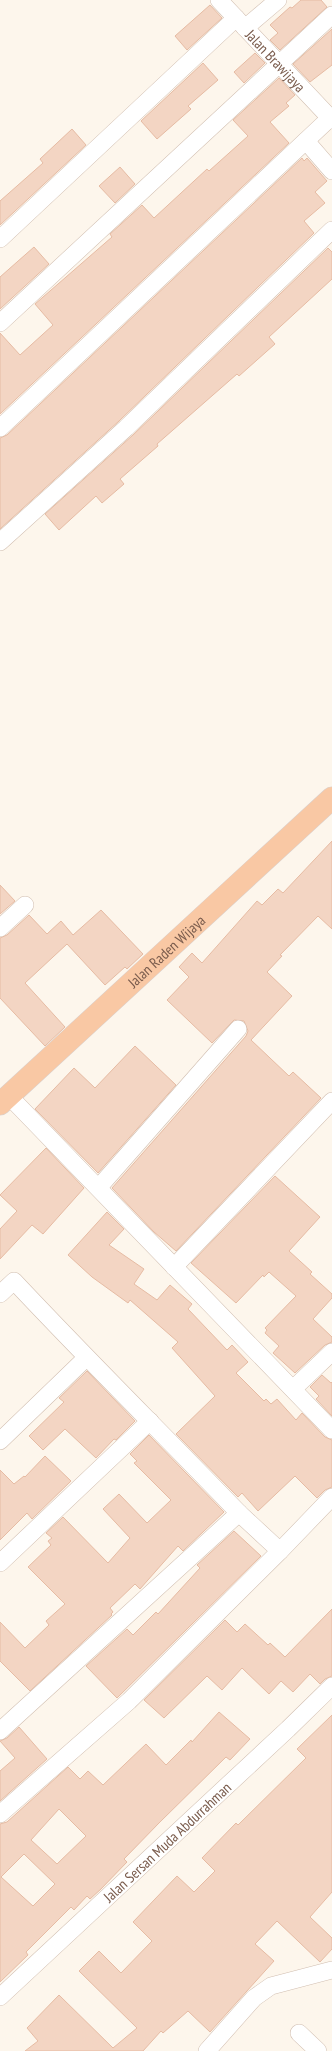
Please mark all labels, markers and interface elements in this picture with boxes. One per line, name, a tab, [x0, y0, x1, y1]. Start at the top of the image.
street label: Jalan Brawijaya	[241, 24, 310, 96]
street label: Jalan Raden Wijaya	[123, 910, 209, 992]
street label: Jalan Sersan Muda Abdurrahman	[98, 1778, 235, 1906]

